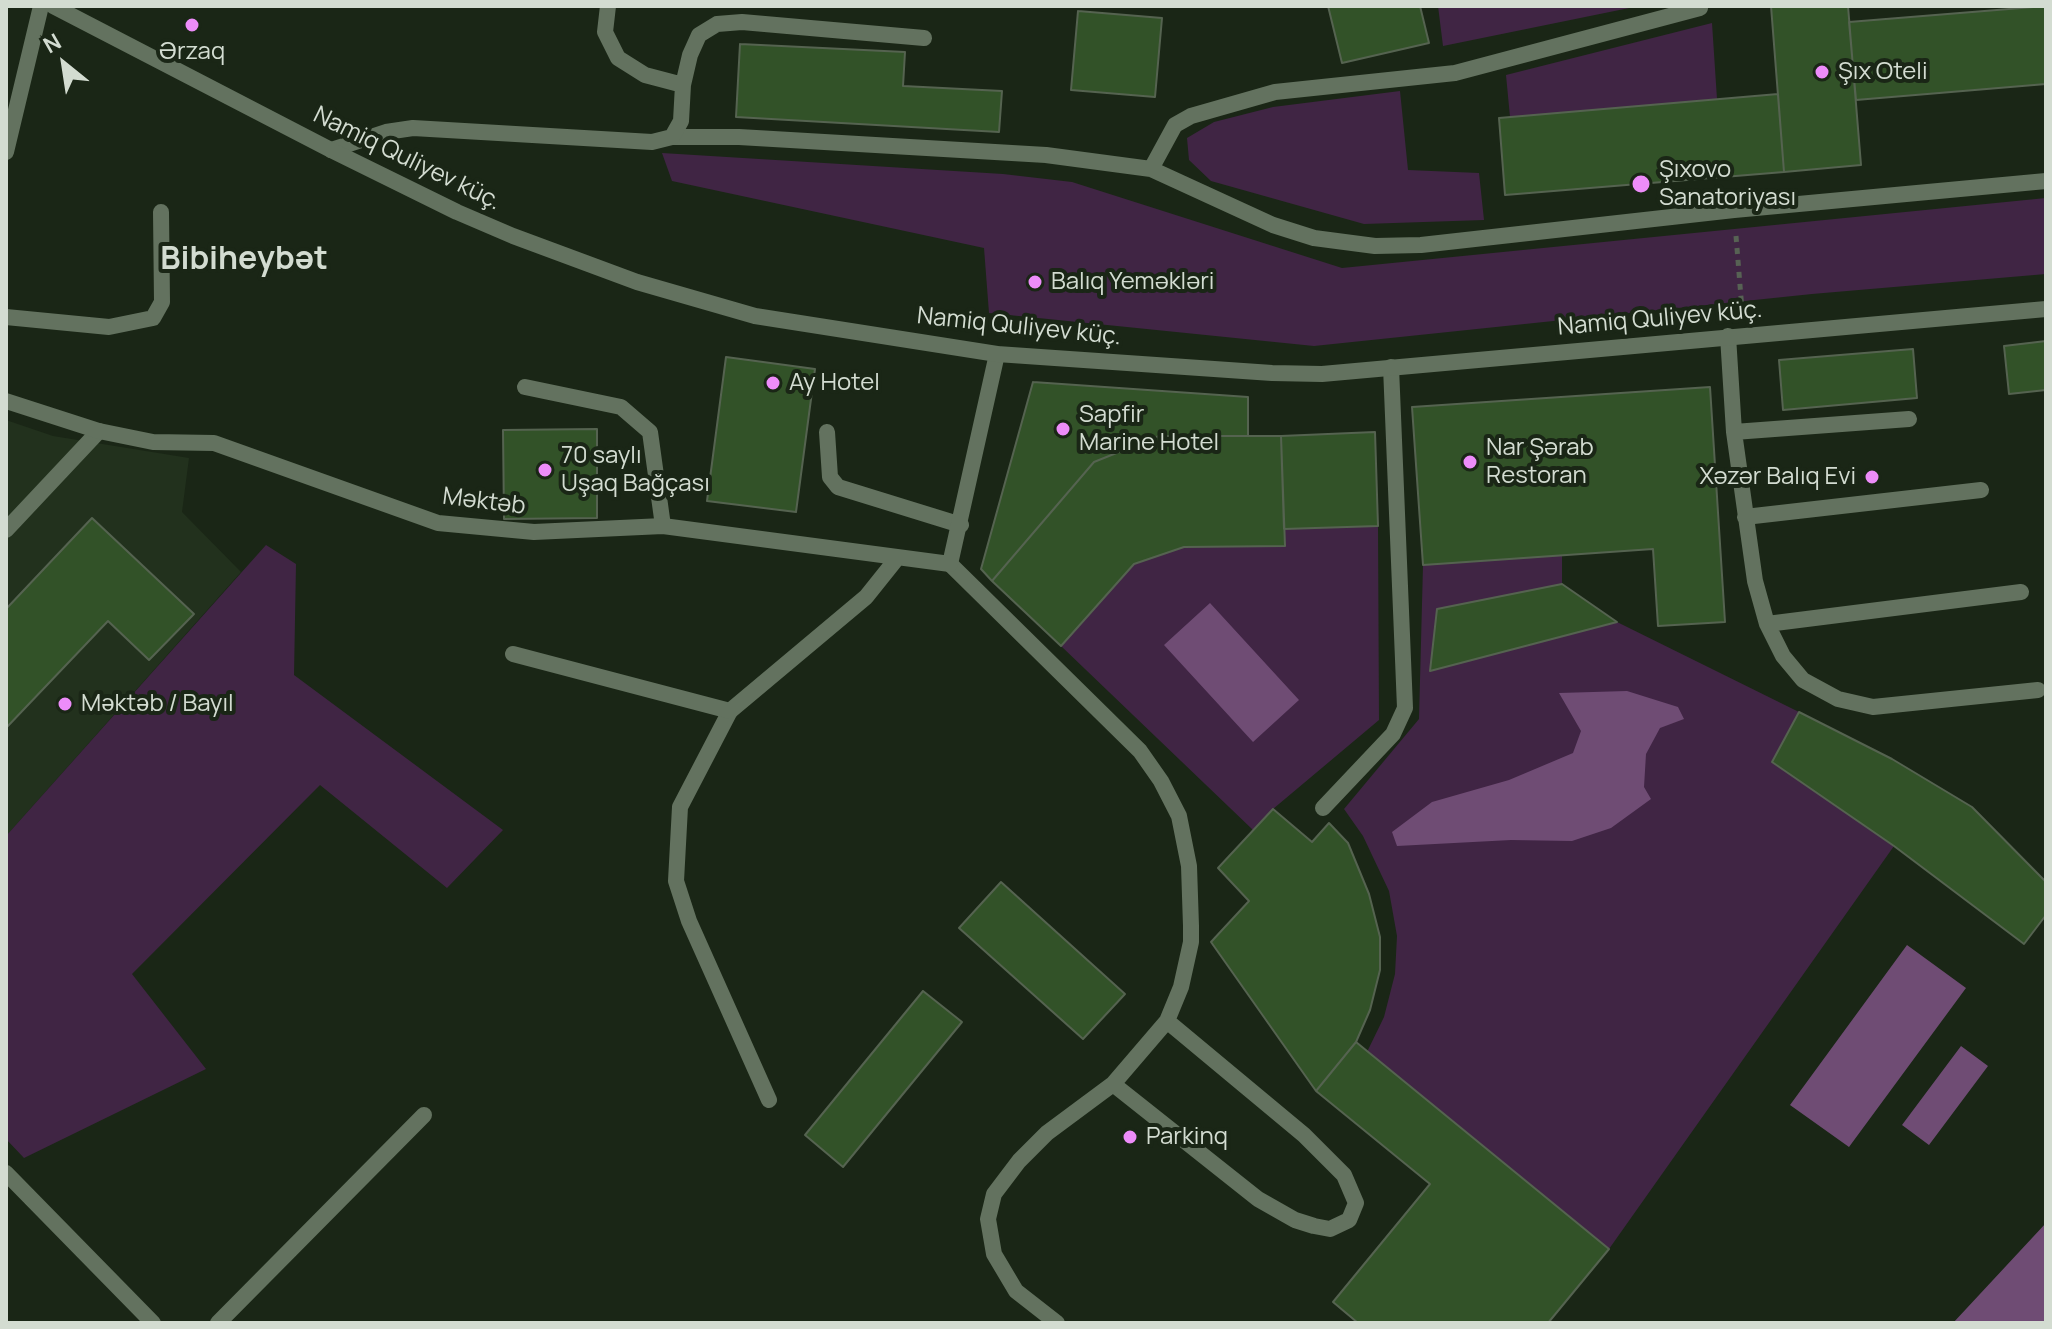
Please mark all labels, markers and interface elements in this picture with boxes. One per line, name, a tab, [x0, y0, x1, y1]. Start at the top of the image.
marker: Ərzaq	[183, 16, 201, 34]
north arrow	[24, 24, 104, 104]
text: N	[38, 26, 66, 60]
place label: Ərzaq	[159, 38, 225, 66]
place label: Şıx Oteli	[1838, 58, 1928, 86]
marker: Şıx Oteli	[1813, 63, 1831, 81]
street label: Namiq Quliyev küç.	[308, 101, 506, 217]
place label: Şıxovo Sanatoriyası	[1659, 156, 1796, 212]
marker: Şıxovo Sanatoriyası	[1630, 173, 1652, 195]
district label: Bibiheybət	[160, 241, 328, 279]
place label: Balıq Yeməkləri	[1051, 268, 1214, 296]
marker: Balıq Yeməkləri	[1026, 273, 1044, 291]
street label: Namiq Quliyev küç.	[1556, 296, 1764, 342]
street label: Namiq Quliyev küç.	[915, 302, 1123, 352]
place label: Ay Hotel	[789, 369, 880, 397]
marker: Ay Hotel	[764, 374, 782, 392]
place label: Sapfir Marine Hotel	[1079, 401, 1219, 457]
marker: Sapfir Marine Hotel	[1054, 420, 1072, 438]
place label: Nar Şərab Restoran	[1486, 434, 1594, 490]
place label: 70 saylı Uşaq Bağçası	[561, 442, 710, 498]
marker: Nar Şərab Restoran	[1461, 453, 1479, 471]
marker: 70 saylı Uşaq Bağçası	[536, 461, 554, 479]
place label: Xəzər Balıq Evi	[1699, 463, 1856, 491]
marker: Xəzər Balıq Evi	[1863, 468, 1881, 486]
street label: Məktəb	[441, 483, 527, 521]
place label: Mәktәb / Bayıl	[81, 690, 234, 718]
marker: Mәktәb / Bayıl	[56, 695, 74, 713]
place label: Parkinq	[1146, 1123, 1228, 1151]
marker: Parkinq	[1121, 1128, 1139, 1146]

